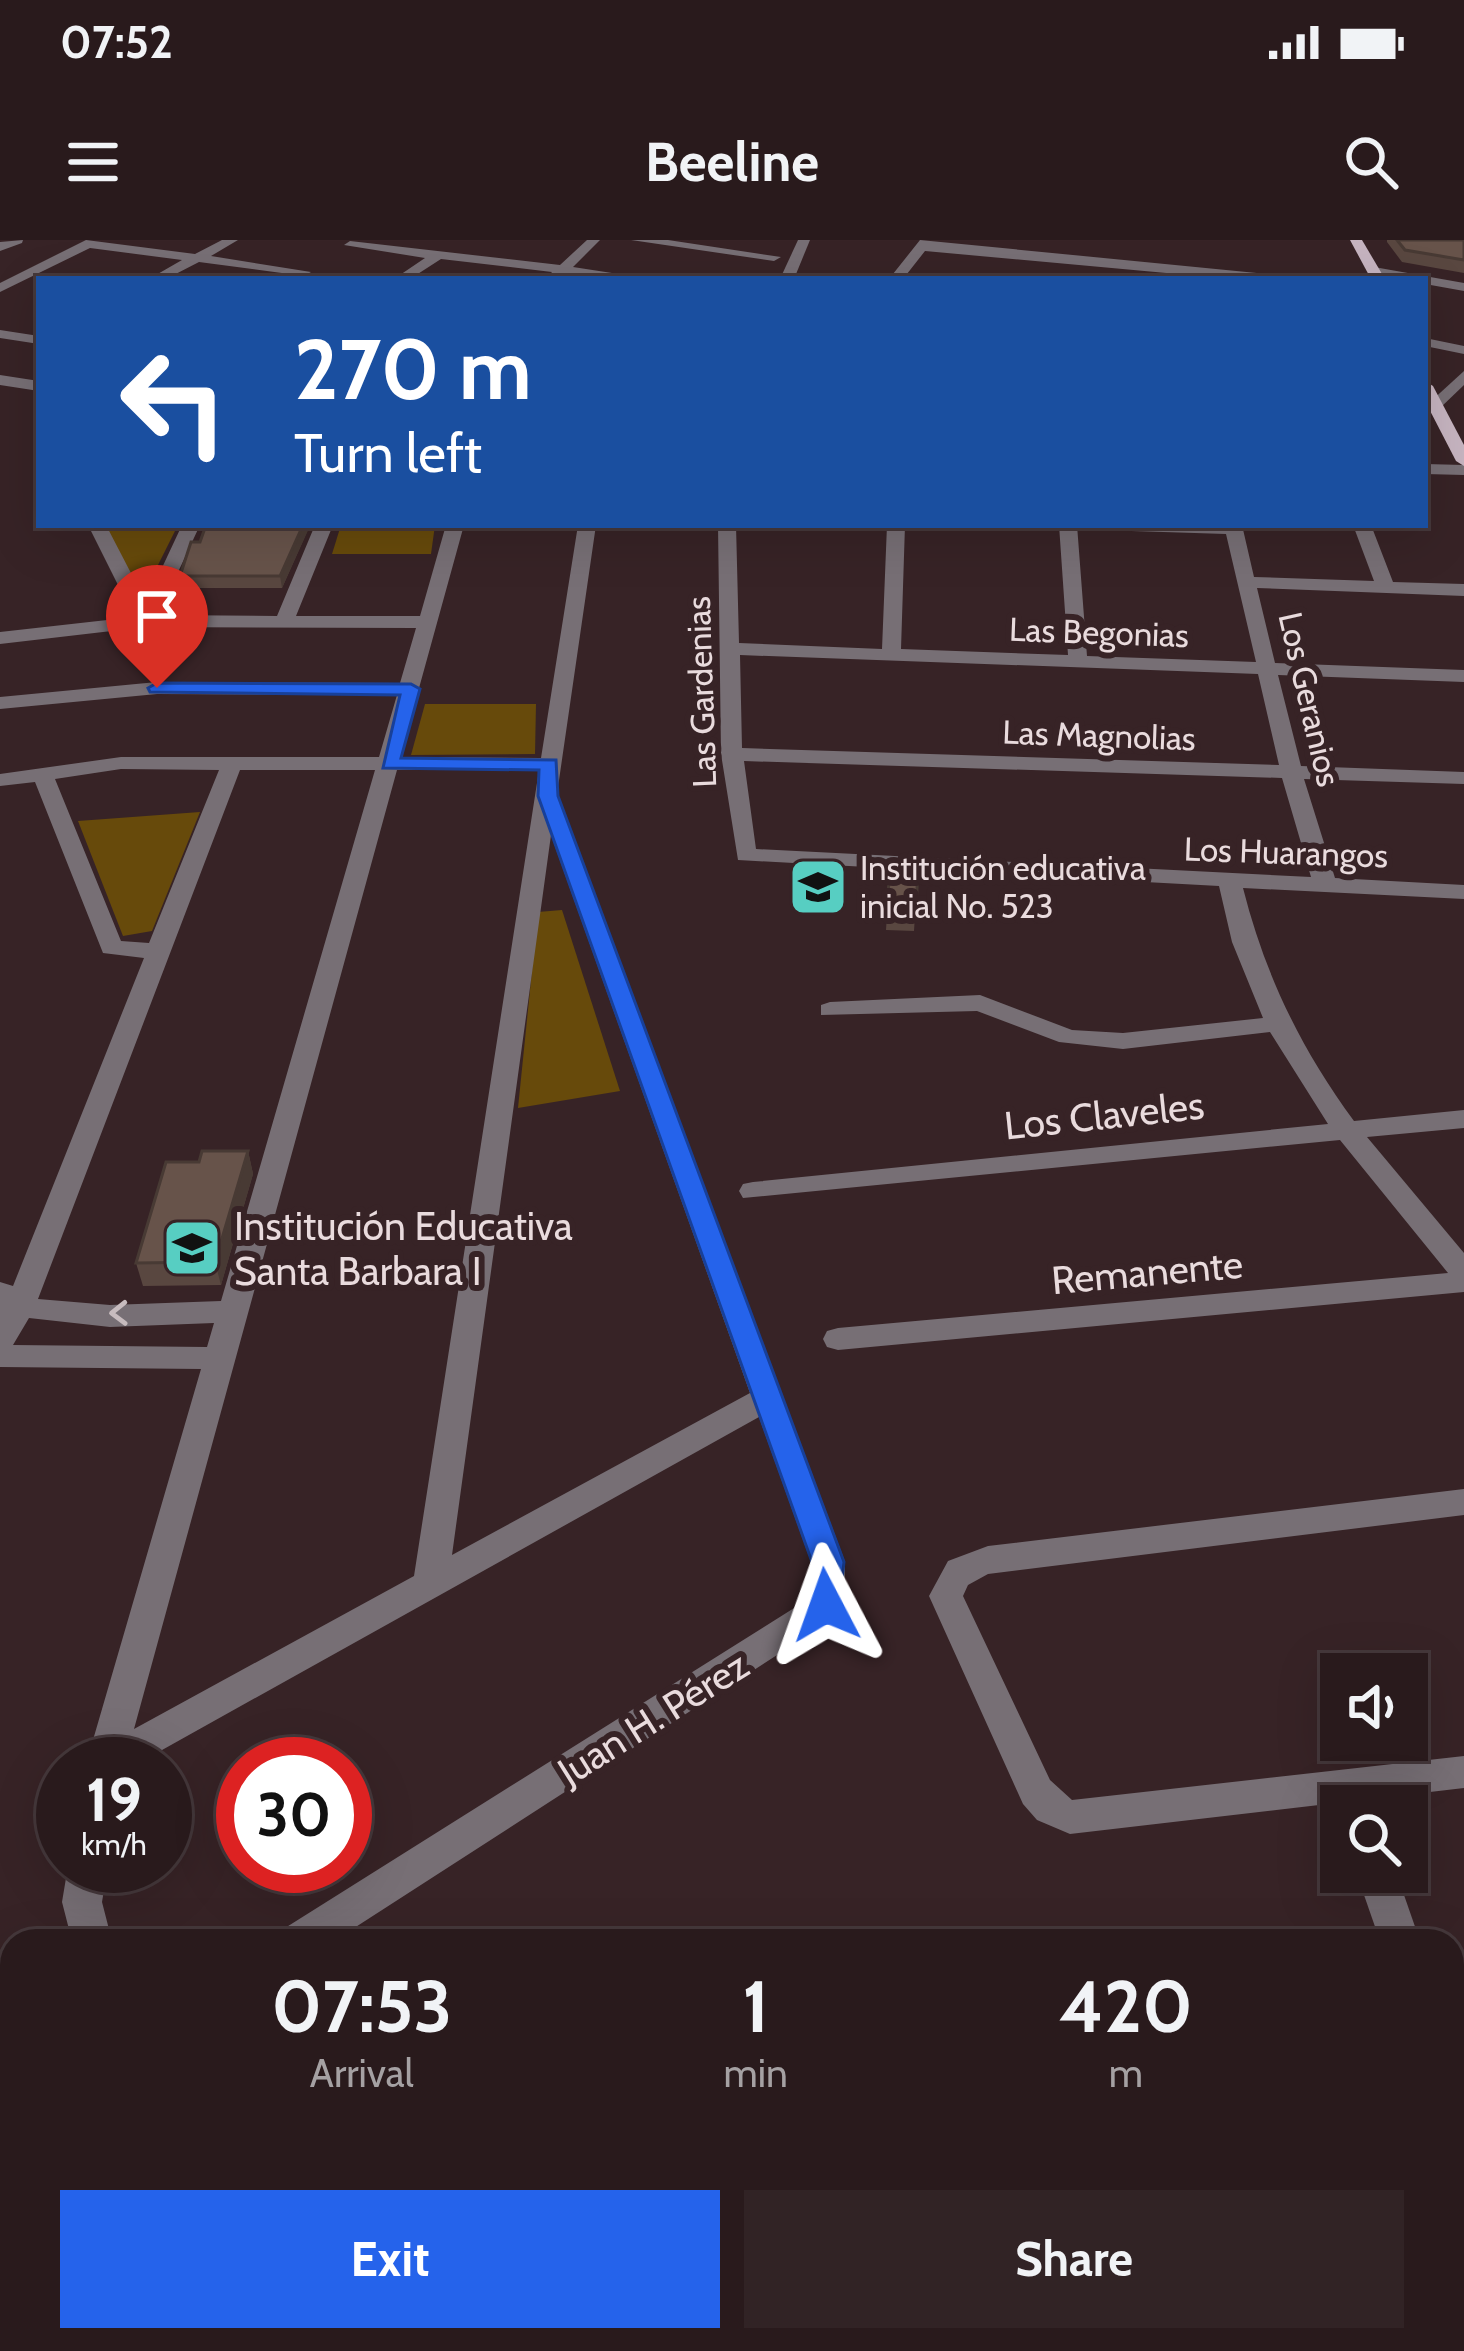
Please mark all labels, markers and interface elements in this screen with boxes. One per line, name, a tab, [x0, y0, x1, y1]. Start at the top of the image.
text: 07:52	[60, 15, 173, 69]
icon: menu	[60, 129, 126, 195]
text: Beeline	[645, 129, 819, 195]
icon: search	[1338, 129, 1404, 195]
text: 270 m	[294, 318, 532, 420]
icon: left	[96, 324, 252, 480]
text: Turn left	[294, 420, 482, 486]
pin	[106, 565, 208, 688]
icon: arrive	[124, 583, 190, 649]
street label: Las Gardenias	[678, 596, 724, 788]
street label: Los Geranios	[1271, 608, 1349, 790]
street label: Las Begonias	[1009, 609, 1189, 655]
street label: Las Magnolias	[1002, 712, 1196, 758]
street label: Los Huarangos	[1183, 828, 1389, 876]
place label: Institución educativa inicial No. 523	[860, 848, 1146, 926]
school or university icon: Institución educativa inicial No. 523	[787, 856, 849, 918]
street label: Los Claveles	[1002, 1081, 1206, 1149]
place label: Institución Educativa Santa Barbara I	[234, 1202, 573, 1295]
school or university icon: Institución Educativa Santa Barbara I	[161, 1217, 223, 1279]
street label: Remanente	[1049, 1240, 1245, 1304]
one-way arrow	[109, 1299, 128, 1325]
position arrow	[763, 1542, 889, 1668]
street label: Juan H. Pérez	[548, 1641, 757, 1796]
map controls	[1320, 1653, 1428, 1893]
button: sound	[1320, 1653, 1428, 1761]
speed limit sign: 30	[216, 1737, 372, 1893]
text: 19	[86, 1763, 142, 1836]
button: search	[1320, 1785, 1428, 1893]
text: km/h	[81, 1826, 147, 1863]
text: 07:53	[271, 1963, 452, 2050]
text: 1	[742, 1963, 769, 2050]
text: 420	[1059, 1963, 1193, 2050]
text: Arrival	[310, 2049, 414, 2097]
text: min	[724, 2049, 788, 2097]
text: m	[1109, 2049, 1143, 2097]
button: Exit	[60, 2190, 720, 2328]
button: Share	[744, 2190, 1404, 2328]

